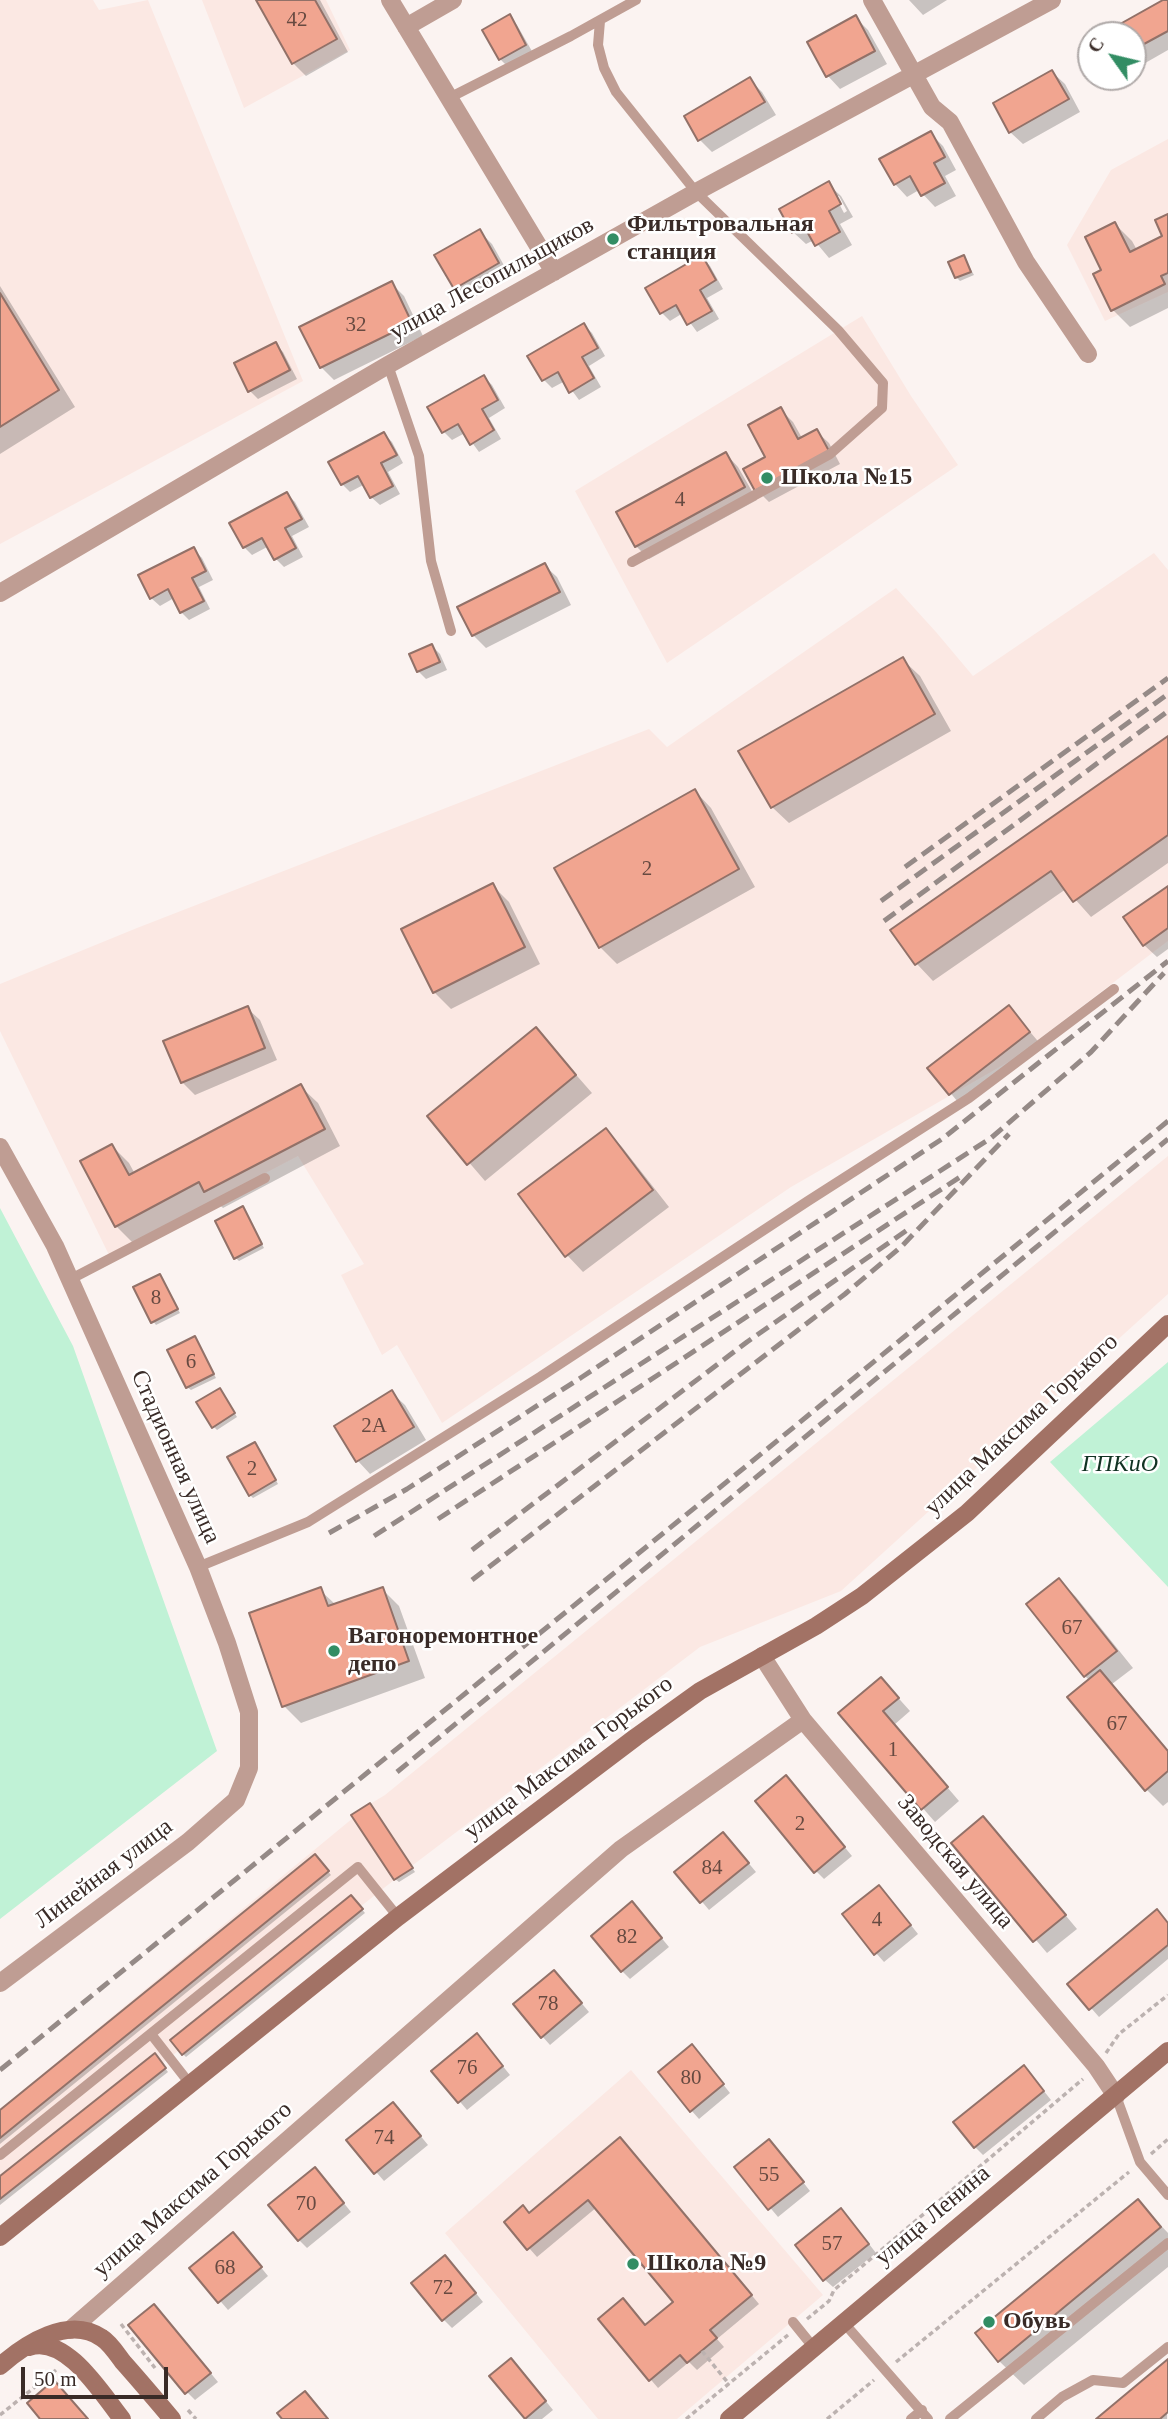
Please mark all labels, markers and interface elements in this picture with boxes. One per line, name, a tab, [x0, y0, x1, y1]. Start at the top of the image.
house number: 42	[286, 7, 308, 33]
north arrow	[1077, 21, 1147, 91]
text: С	[1083, 34, 1108, 57]
street label: улица Лесопильщиков	[385, 211, 599, 347]
place label: Фильтровальная станция	[627, 211, 814, 267]
marker: Фильтровальная станция	[605, 231, 621, 247]
house number: 32	[346, 312, 366, 338]
place label: Школа №15	[781, 464, 912, 492]
marker: Школа №15	[759, 470, 775, 486]
house number: 4	[675, 487, 685, 513]
house number: 2	[642, 856, 652, 882]
house number: 8	[151, 1285, 161, 1311]
street label: улица Максима Горького	[919, 1328, 1125, 1522]
house number: 6	[186, 1349, 196, 1375]
street label: Стадионная улица	[124, 1366, 226, 1548]
house number: 2А	[361, 1413, 387, 1439]
park label: ГПКиО	[1082, 1451, 1158, 1479]
house number: 2	[247, 1456, 257, 1482]
house number: 67	[1062, 1615, 1082, 1641]
place label: Вагоноремонтное депо	[348, 1623, 538, 1679]
marker: Вагоноремонтное депо	[326, 1643, 342, 1659]
street label: улица Максима Горького	[459, 1670, 679, 1846]
house number: 67	[1106, 1711, 1128, 1737]
house number: 1	[888, 1737, 898, 1763]
street label: Заводская улица	[891, 1789, 1019, 1935]
house number: 2	[795, 1811, 805, 1837]
street label: Линейная улица	[29, 1813, 179, 1935]
house number: 84	[702, 1855, 722, 1881]
house number: 4	[872, 1907, 882, 1933]
house number: 82	[616, 1924, 638, 1950]
house number: 78	[538, 1991, 558, 2017]
house number: 76	[456, 2055, 477, 2081]
house number: 80	[680, 2065, 702, 2091]
street label: улица Максима Горького	[88, 2096, 298, 2284]
house number: 74	[374, 2125, 394, 2151]
street label: улица Ленина	[870, 2160, 996, 2272]
house number: 55	[758, 2162, 780, 2188]
house number: 70	[296, 2191, 316, 2217]
house number: 57	[822, 2231, 842, 2257]
place label: Школа №9	[647, 2250, 766, 2278]
house number: 68	[215, 2255, 236, 2281]
marker: Школа №9	[625, 2256, 641, 2272]
house number: 72	[432, 2275, 453, 2301]
place label: Обувь	[1003, 2308, 1070, 2336]
marker: Обувь	[981, 2314, 997, 2330]
scale bar	[24, 2352, 172, 2396]
text: 50 m	[34, 2367, 77, 2391]

